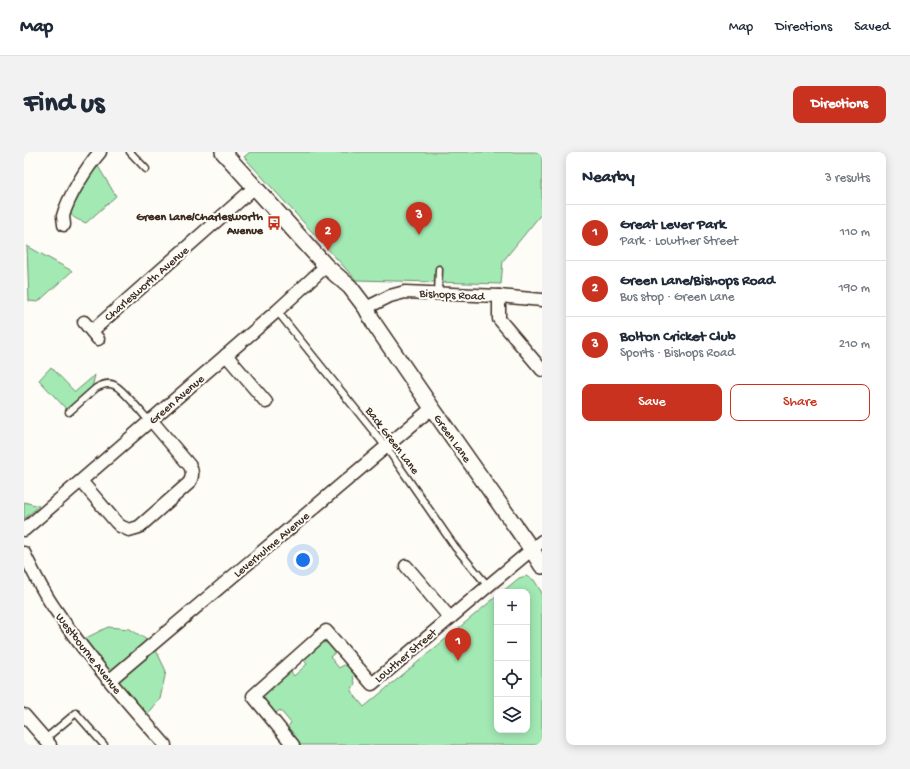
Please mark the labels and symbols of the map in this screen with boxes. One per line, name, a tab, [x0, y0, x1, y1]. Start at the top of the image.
pin: 3	[406, 202, 432, 235]
place label: Green Lane/Charlesworth Avenue	[136, 211, 264, 239]
bus stop icon: Green Lane/Charlesworth Avenue	[266, 215, 282, 231]
pin: 2	[315, 218, 341, 251]
street label: Charlesworth Avenue	[102, 244, 193, 325]
street label: Bishops Road	[418, 287, 486, 305]
street label: Green Avenue	[147, 372, 208, 428]
street label: Back Green Lane	[361, 404, 422, 478]
street label: Green Lane	[430, 412, 474, 467]
street label: Leverhulme Avenue	[232, 509, 314, 581]
your location	[293, 550, 313, 570]
street label: Westbourne Avenue	[51, 611, 124, 698]
street label: Lowther Street	[372, 626, 441, 686]
pin: 1	[445, 628, 471, 661]

